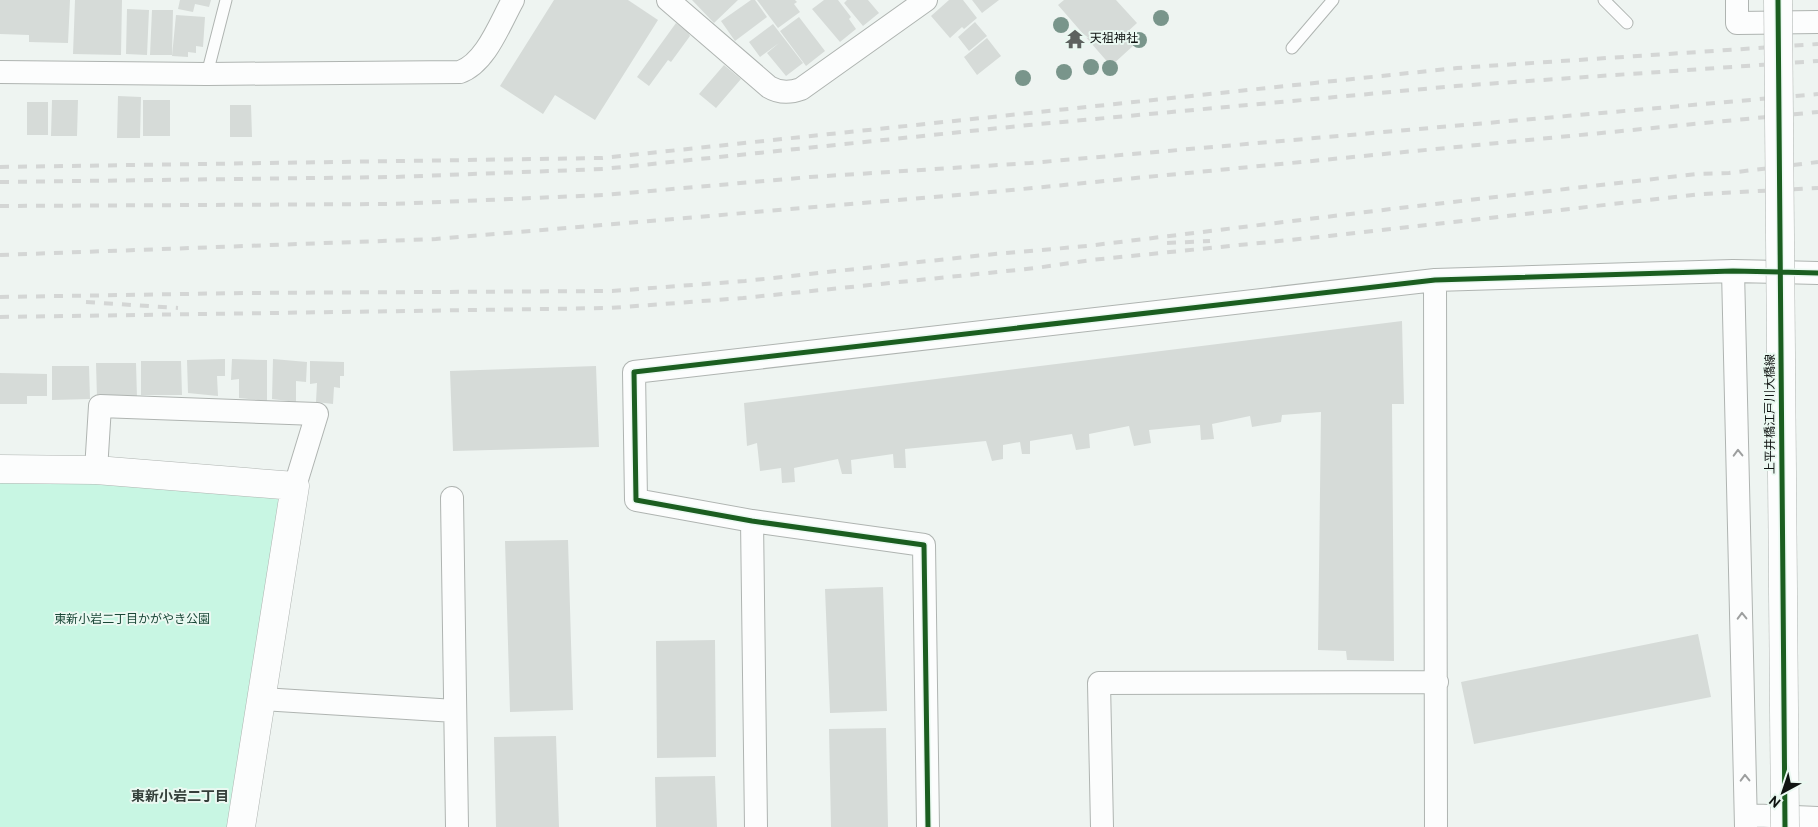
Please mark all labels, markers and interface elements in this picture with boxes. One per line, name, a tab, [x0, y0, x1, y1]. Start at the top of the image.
temple icon: 天祖神社	[1064, 28, 1086, 50]
place label: 天祖神社	[1090, 31, 1138, 47]
street label: 上平井橋江戸川大橋線	[1763, 354, 1779, 474]
one-way arrow	[1733, 449, 1743, 457]
park label: 東新小岩二丁目かがやき公園	[54, 612, 210, 628]
one-way arrow	[1736, 612, 1747, 620]
north arrow	[1758, 767, 1808, 817]
one-way arrow	[1740, 774, 1751, 782]
district label: 東新小岩二丁目	[131, 789, 229, 806]
text: N	[1766, 791, 1785, 811]

